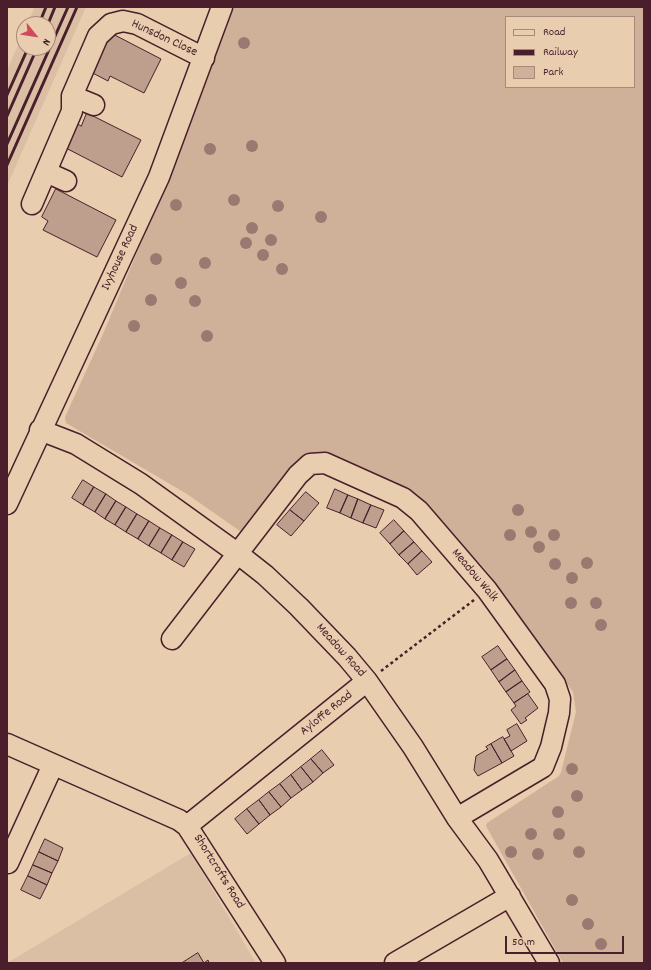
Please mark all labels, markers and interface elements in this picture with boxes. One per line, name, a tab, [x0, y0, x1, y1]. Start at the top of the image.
north arrow	[16, 16, 56, 56]
legend	[505, 16, 635, 88]
street label: Hunsdon Close	[128, 17, 200, 61]
text: Road	[543, 24, 565, 41]
text: N	[37, 35, 54, 48]
text: Railway	[543, 44, 578, 61]
text: Park	[543, 64, 563, 81]
street label: Ivyhouse Road	[99, 223, 143, 293]
street label: Meadow Walk	[447, 546, 501, 606]
street label: Meadow Road	[312, 621, 368, 681]
street label: Ayloffe Road	[298, 688, 356, 740]
street label: Shortcrofts Road	[189, 832, 247, 912]
scale bar	[507, 928, 626, 954]
text: 50 m	[512, 934, 535, 951]

